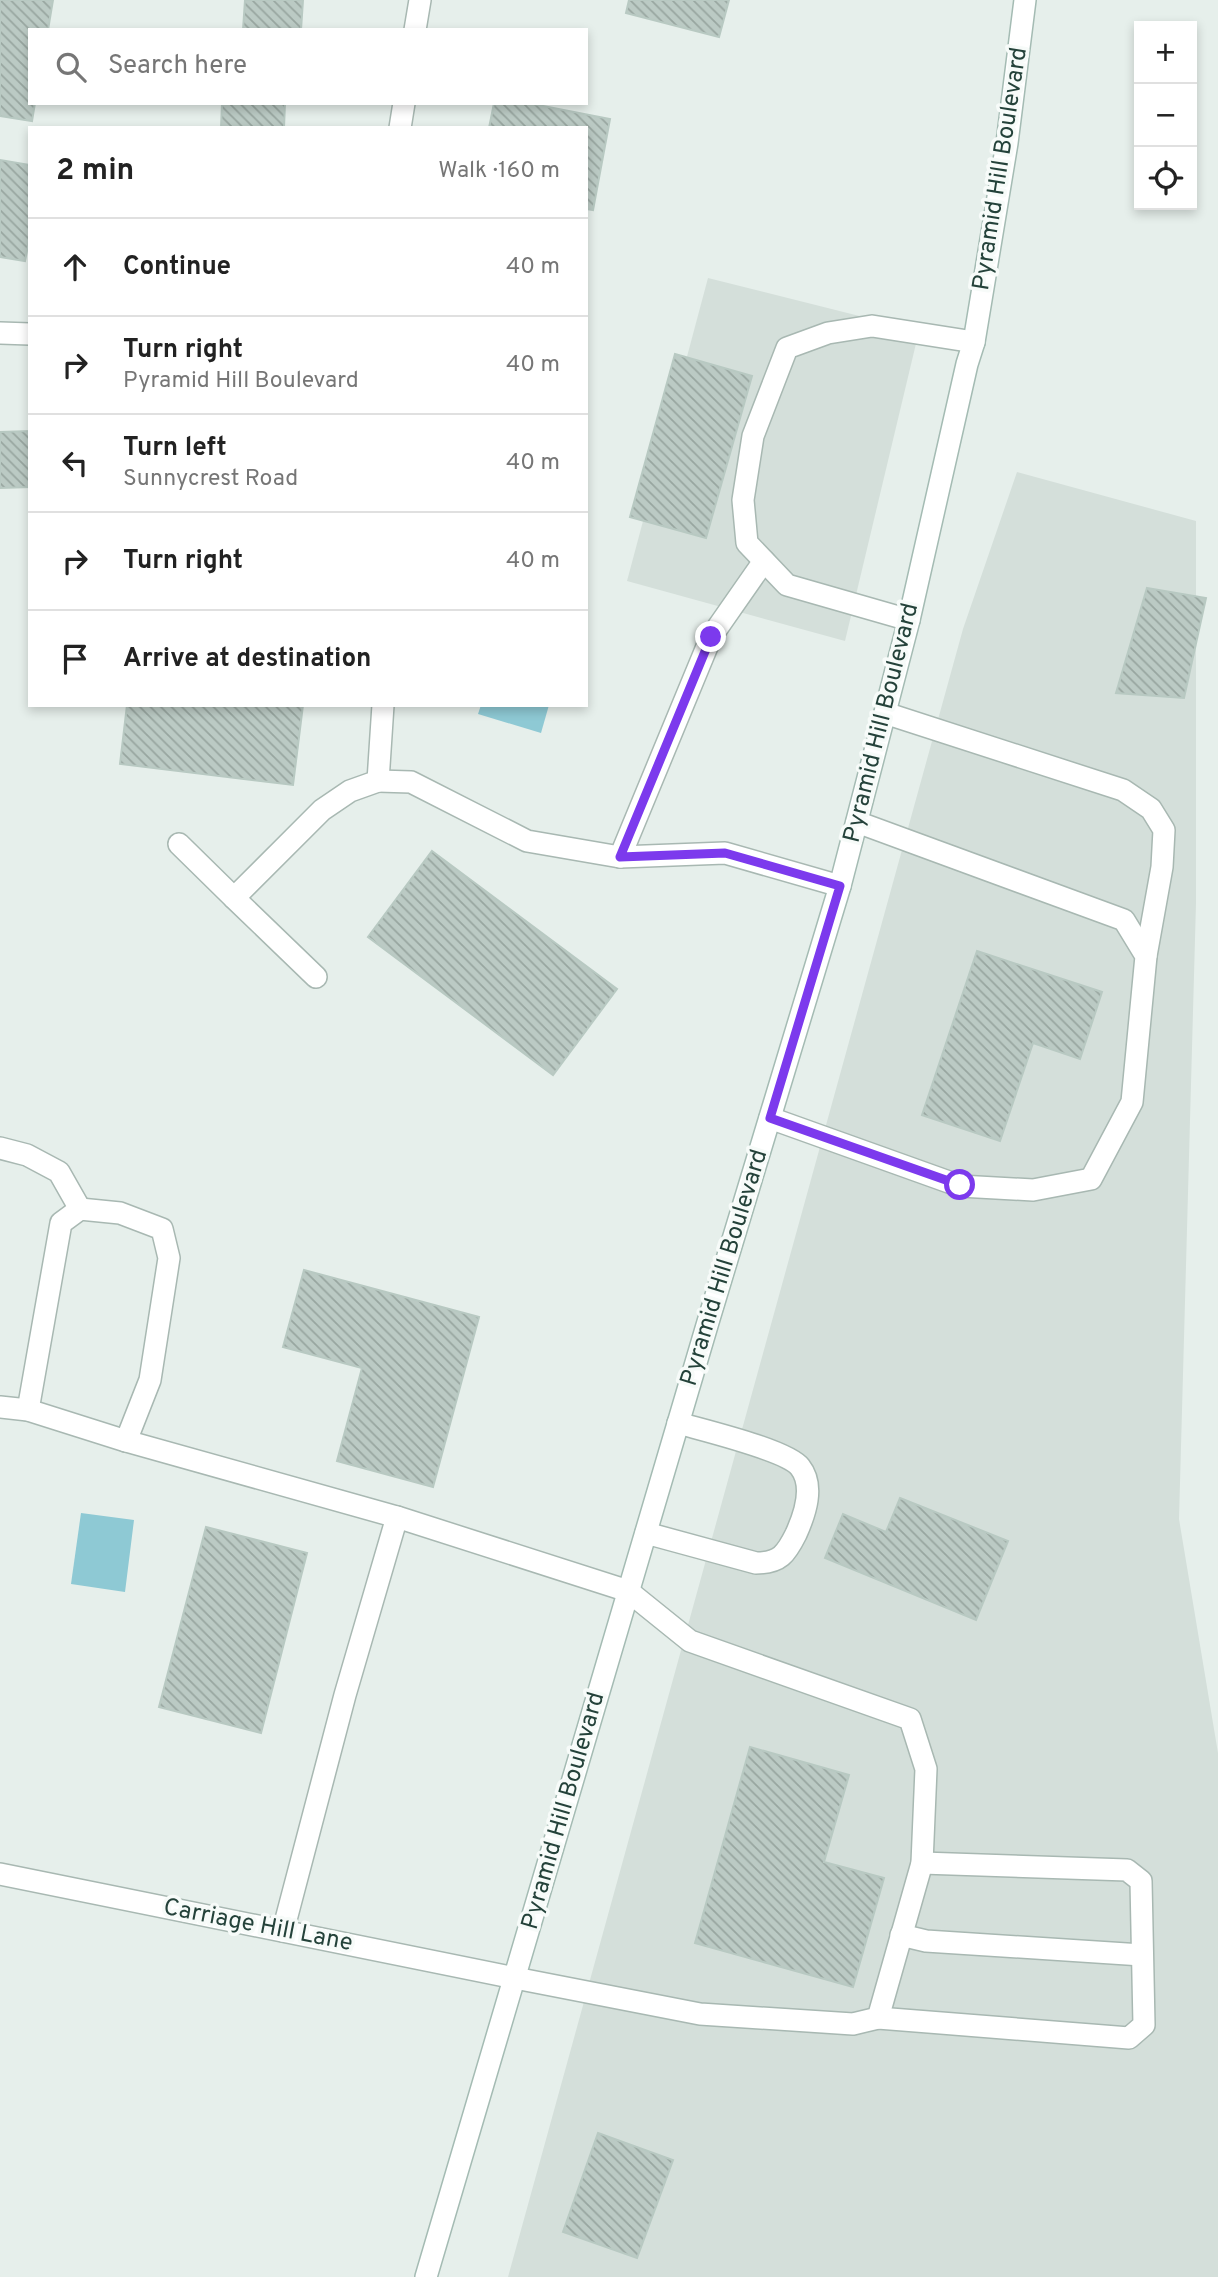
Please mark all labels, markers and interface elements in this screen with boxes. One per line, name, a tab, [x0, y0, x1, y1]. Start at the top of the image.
map controls	[1134, 21, 1197, 210]
button: +	[1134, 21, 1197, 84]
search box	[28, 28, 588, 105]
street label: Pyramid Hill Boulevard	[967, 45, 1035, 293]
icon: search	[52, 48, 90, 86]
text: Search here	[108, 50, 247, 83]
button: −	[1134, 84, 1197, 147]
button: locate	[1134, 147, 1197, 210]
text: 2 min	[56, 153, 134, 190]
text: Walk · 160 m	[438, 157, 560, 186]
icon: ahead	[56, 248, 94, 286]
text: Continue	[123, 251, 231, 284]
text: 40 m	[506, 253, 560, 282]
text: Turn right	[123, 334, 243, 367]
icon: right	[56, 346, 94, 384]
text: 40 m	[506, 351, 560, 380]
text: Pyramid Hill Boulevard	[123, 367, 359, 396]
text: Turn left	[123, 432, 227, 465]
icon: left	[56, 444, 94, 482]
text: 40 m	[506, 449, 560, 478]
text: Sunnycrest Road	[123, 465, 298, 494]
icon: right	[56, 542, 94, 580]
text: Turn right	[123, 545, 243, 578]
text: 40 m	[506, 547, 560, 576]
street label: Pyramid Hill Boulevard	[838, 600, 926, 846]
route end	[695, 621, 726, 652]
icon: arrive	[56, 640, 94, 678]
text: Arrive at destination	[123, 643, 371, 676]
street label: Pyramid Hill Boulevard	[675, 1146, 775, 1390]
route start	[944, 1169, 975, 1200]
street label: Pyramid Hill Boulevard	[516, 1689, 612, 1933]
street label: Carriage Hill Lane	[161, 1893, 355, 1959]

